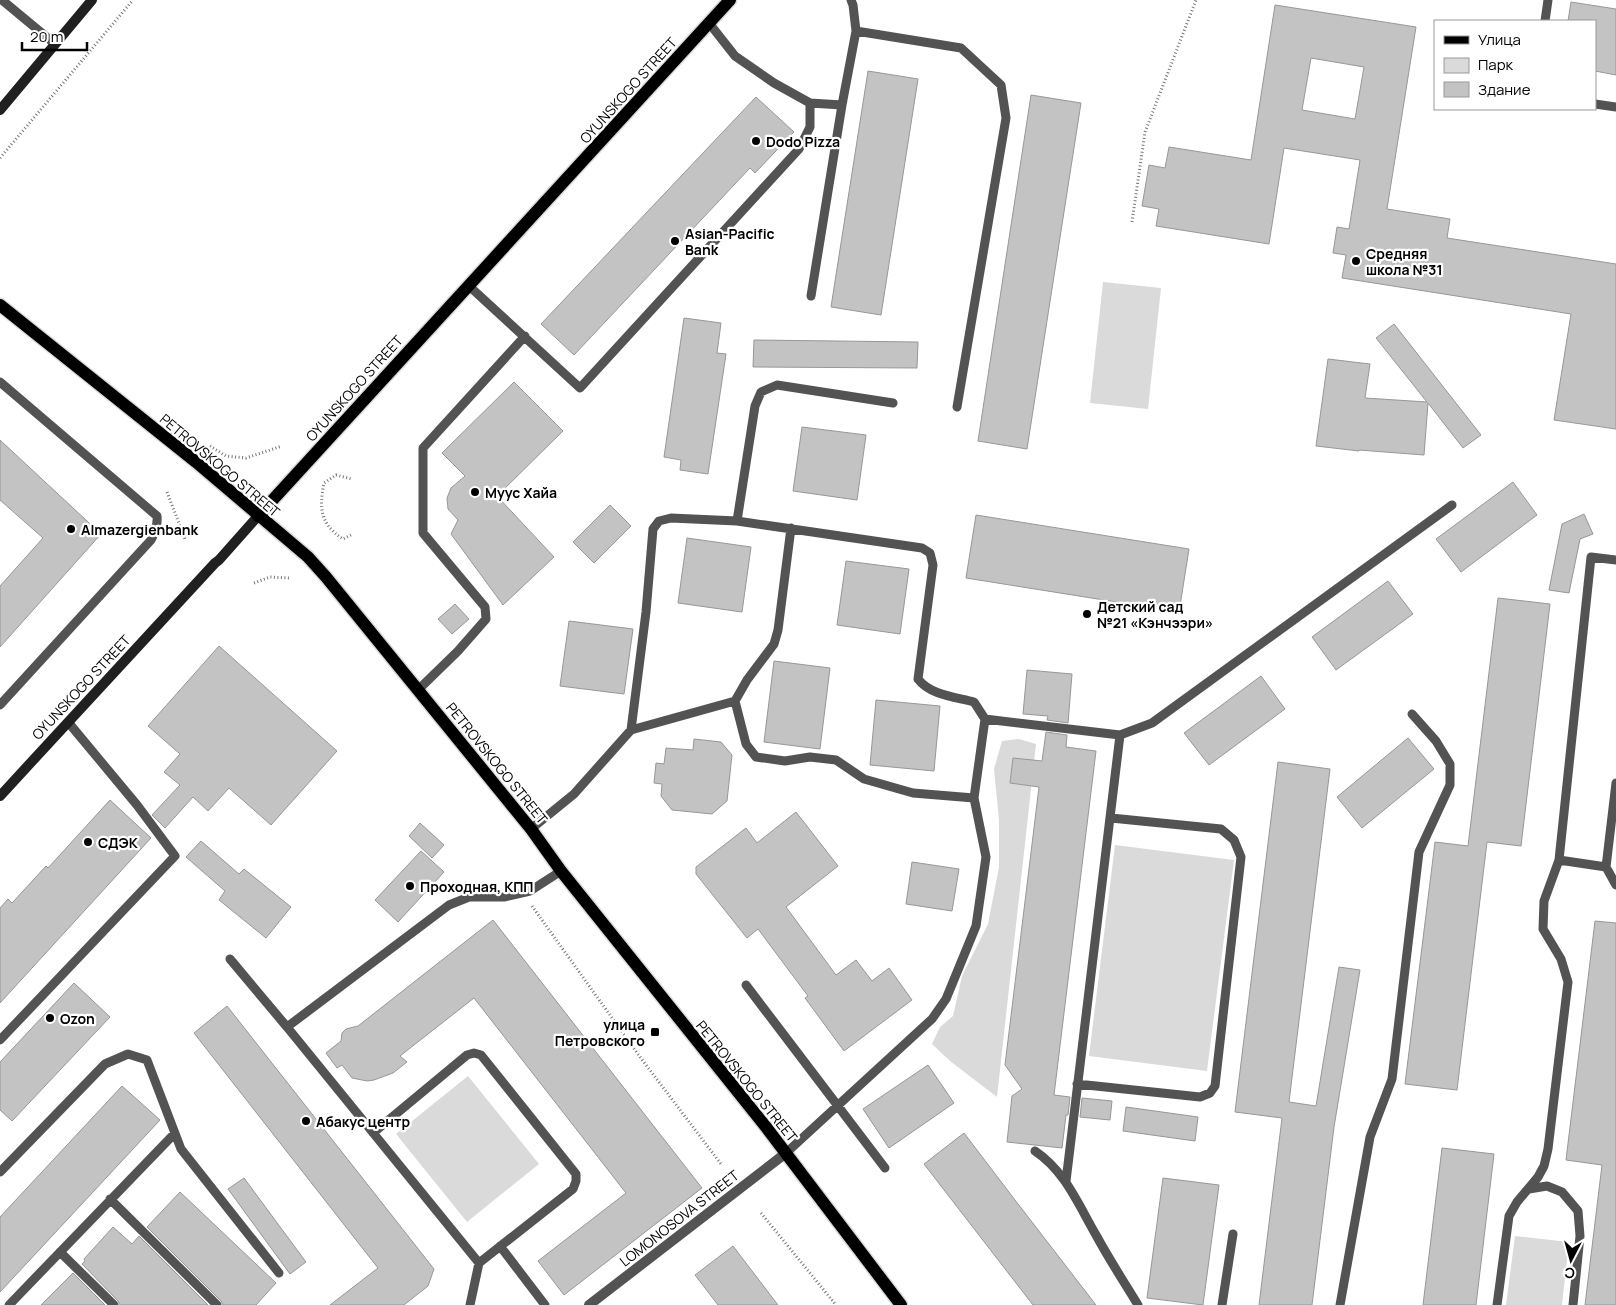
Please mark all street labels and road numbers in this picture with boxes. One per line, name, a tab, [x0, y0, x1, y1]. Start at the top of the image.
street label: OYUNSKOGO STREET	[575, 32, 681, 147]
street label: OYUNSKOGO STREET	[301, 330, 407, 445]
street label: PETROVSKOGO STREET	[156, 409, 284, 521]
street label: OYUNSKOGO STREET	[28, 630, 135, 743]
street label: PETROVSKOGO STREET	[442, 698, 552, 828]
street label: PETROVSKOGO STREET	[692, 1016, 802, 1146]
street label: LOMONOSOVA STREET	[616, 1165, 743, 1270]

